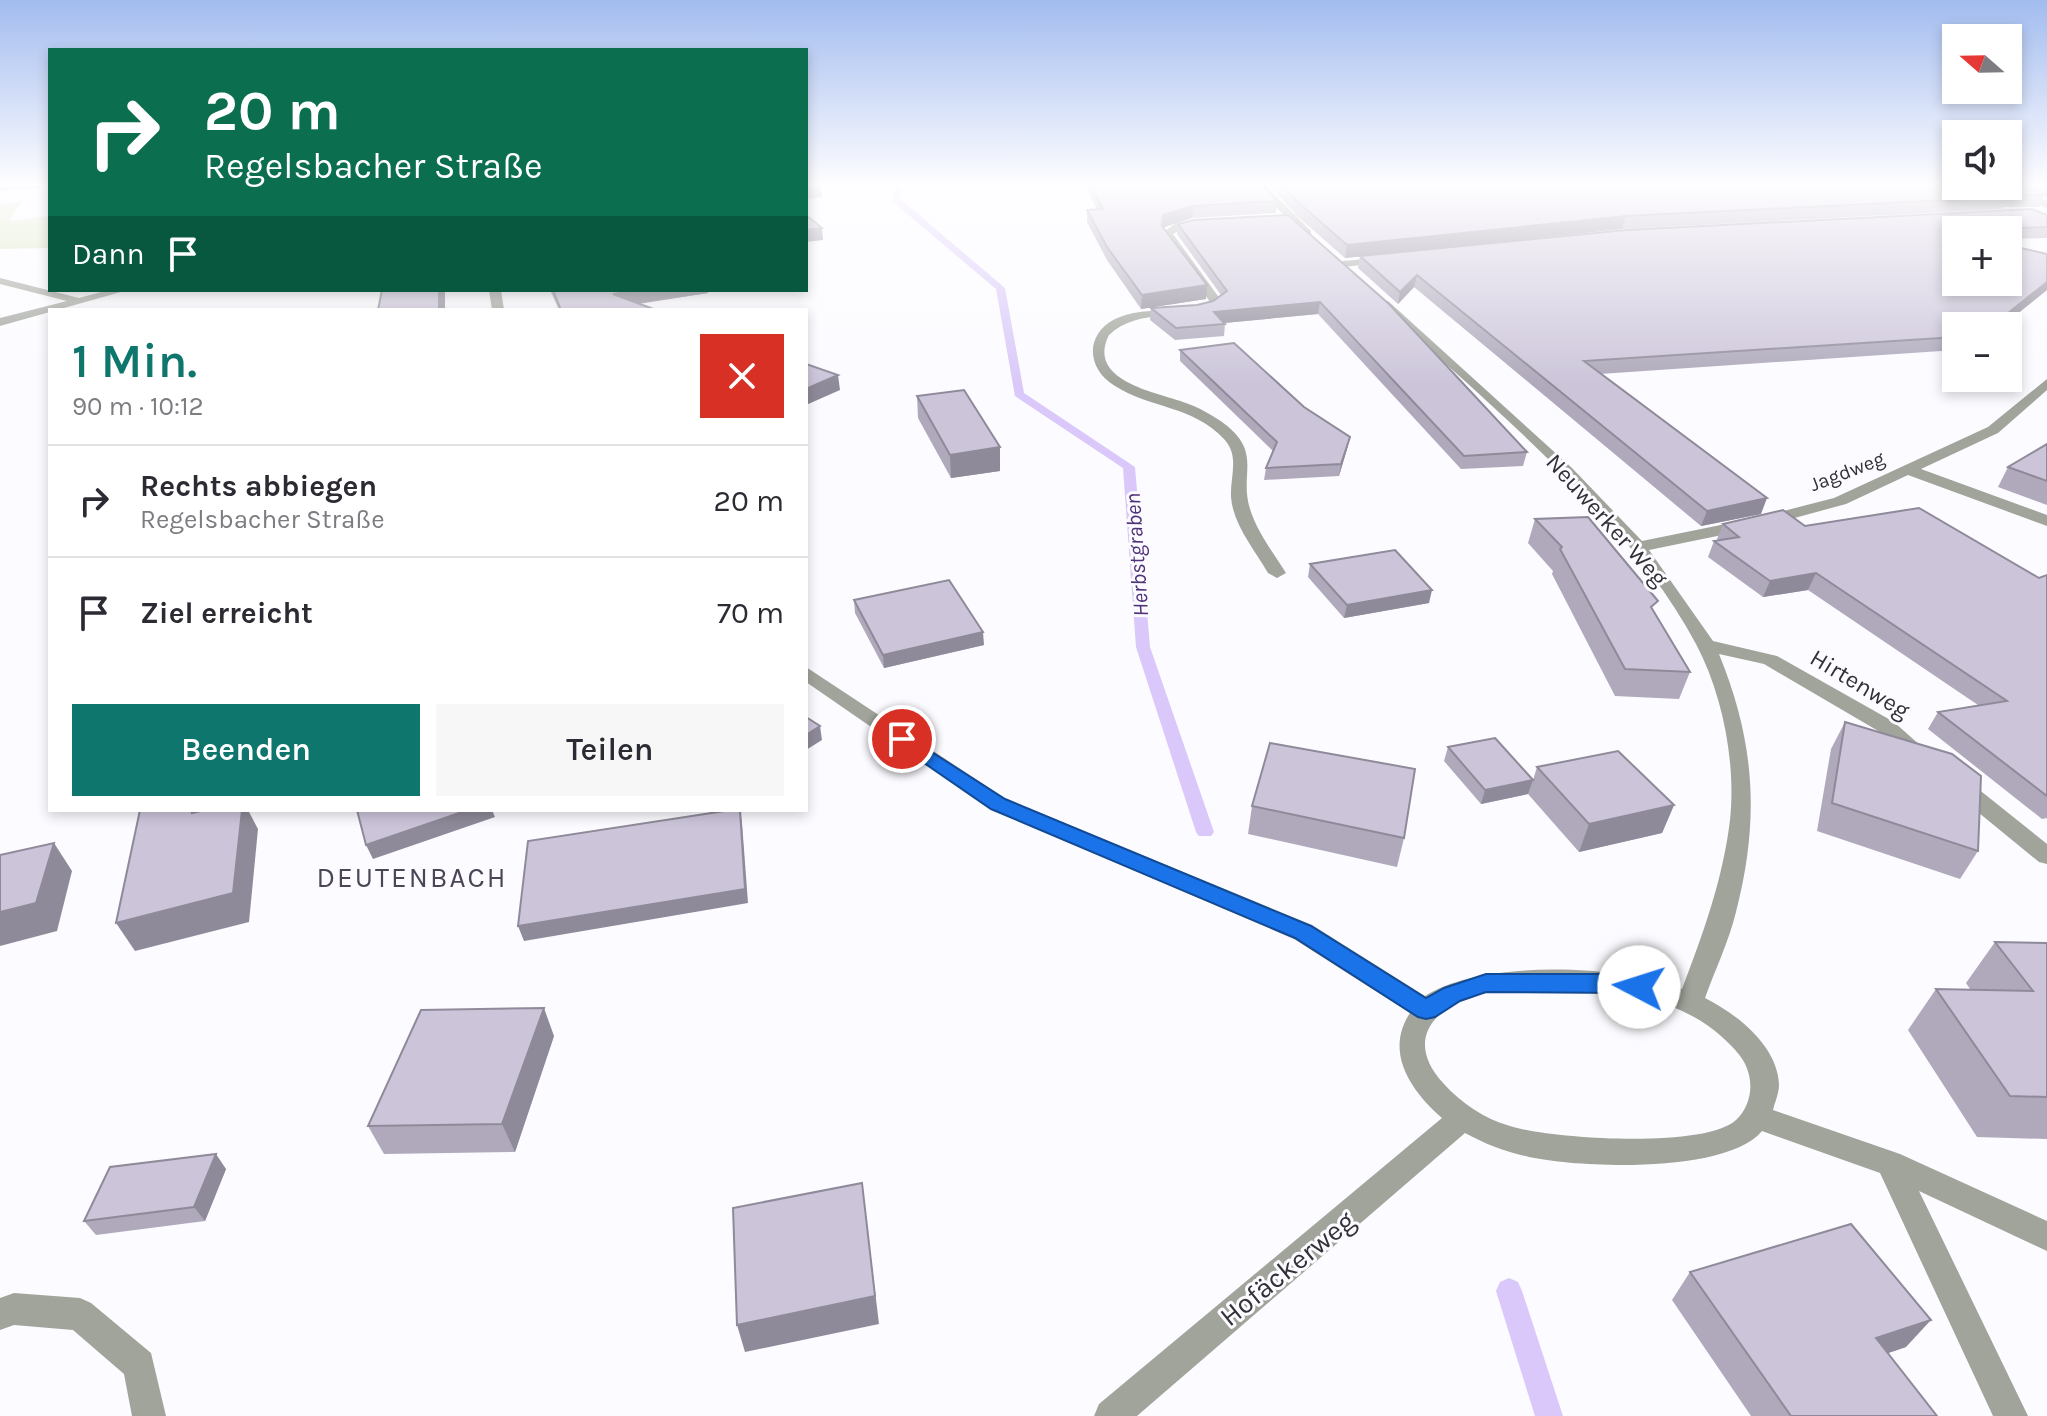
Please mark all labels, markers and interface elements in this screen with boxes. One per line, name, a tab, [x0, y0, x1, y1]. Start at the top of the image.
north arrow	[1942, 24, 2022, 104]
map controls	[1942, 24, 2022, 392]
text: 20 m	[204, 78, 341, 143]
icon: right	[72, 80, 176, 184]
button: sound	[1942, 120, 2022, 200]
text: Regelsbacher Straße	[204, 145, 543, 187]
button: +	[1942, 216, 2022, 296]
icon: arrive	[161, 232, 205, 276]
text: Dann	[72, 236, 145, 272]
button: −	[1942, 312, 2022, 392]
text: 1 Min.	[72, 333, 197, 389]
button: close	[700, 334, 784, 418]
text: 90 m · 10:12	[72, 391, 204, 422]
street label: Jagdweg	[1807, 447, 1888, 496]
street label: Neuwerker Weg	[1540, 448, 1674, 592]
text: Rechts abbiegen	[140, 468, 377, 504]
icon: right	[72, 479, 116, 523]
text: 20 m	[714, 483, 784, 519]
water label: Herbstgraben	[1120, 492, 1154, 618]
text: Regelsbacher Straße	[140, 504, 385, 535]
icon: arrive	[72, 591, 116, 635]
text: Ziel erreicht	[140, 595, 313, 631]
text: 70 m	[717, 595, 784, 631]
street label: Hirtenweg	[1805, 643, 1915, 725]
button: Beenden	[72, 704, 420, 796]
button: Teilen	[436, 704, 784, 796]
pin	[868, 705, 936, 773]
icon: arrive	[880, 717, 924, 761]
district label: DEUTENBACH	[317, 861, 507, 894]
position arrow	[1597, 945, 1681, 1029]
street label: Hofäckerweg	[1213, 1204, 1362, 1333]

